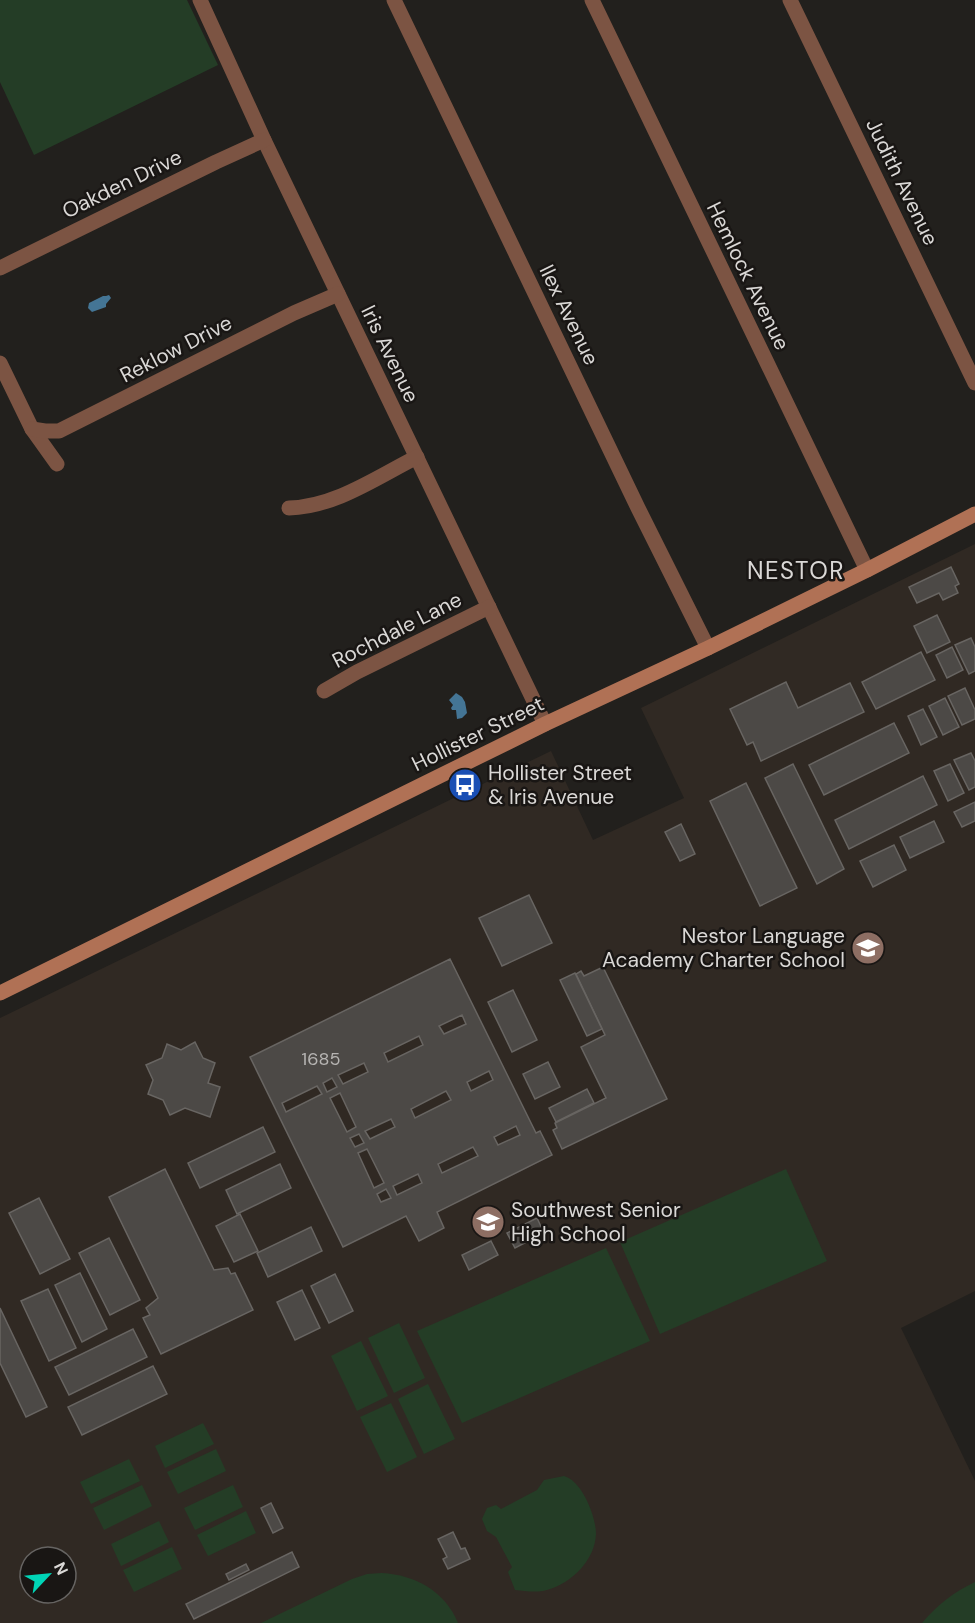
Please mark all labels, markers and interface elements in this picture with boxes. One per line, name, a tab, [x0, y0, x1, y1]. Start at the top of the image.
street label: Judith Avenue	[859, 114, 945, 250]
street label: Oakden Drive	[57, 143, 187, 225]
street label: Hemlock Avenue	[700, 197, 796, 355]
street label: Ilex Avenue	[533, 260, 605, 370]
street label: Iris Avenue	[354, 301, 426, 407]
street label: Reklow Drive	[115, 309, 237, 389]
district label: NESTOR	[747, 555, 845, 586]
street label: Rochdale Lane	[328, 585, 467, 675]
street label: Hollister Street	[407, 690, 549, 778]
place label: Hollister Street & Iris Avenue	[488, 759, 632, 811]
bus stop icon: Hollister Street & Iris Avenue	[447, 767, 483, 803]
place label: Nestor Language Academy Charter School	[602, 922, 845, 974]
school or university icon: Nestor Language Academy Charter School	[850, 930, 886, 966]
house number: 1685	[302, 1047, 340, 1071]
place label: Southwest Senior High School	[511, 1196, 681, 1248]
school or university icon: Southwest Senior High School	[470, 1204, 506, 1240]
north arrow	[18, 1545, 78, 1605]
text: N	[49, 1559, 73, 1578]

